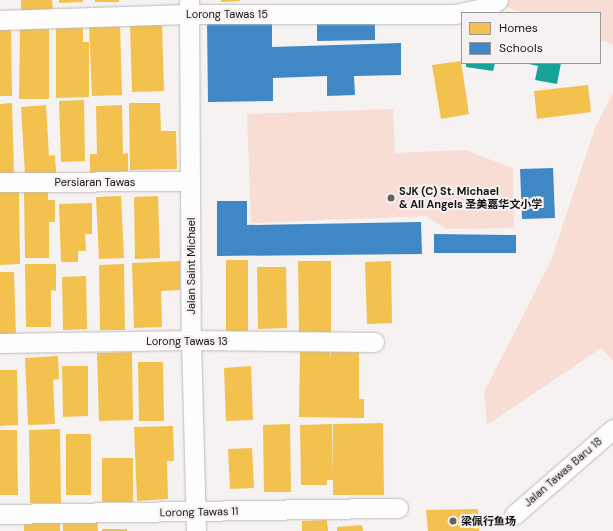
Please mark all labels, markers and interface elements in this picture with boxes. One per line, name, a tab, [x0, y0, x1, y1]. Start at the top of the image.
street label: Lorong Tawas 15	[186, 7, 268, 21]
legend	[461, 12, 601, 64]
text: Homes	[499, 20, 538, 36]
text: Schools	[499, 40, 543, 56]
street label: Persiaran Tawas	[55, 175, 135, 189]
place label: SJK (C) St. Michael & All Angels 圣美嘉华文小学	[399, 185, 542, 211]
marker: SJK (C) St. Michael & All Angels 圣美嘉华文小学	[386, 193, 396, 203]
street label: Jalan Saint Michael	[184, 218, 198, 314]
street label: Lorong Tawas 13	[146, 334, 228, 348]
street label: Jalan Tawas Baru 18	[521, 435, 605, 509]
street label: Lorong Tawas 11	[160, 505, 238, 519]
place label: 梁佩行鱼场	[461, 514, 516, 528]
marker: 梁佩行鱼场	[448, 516, 458, 526]

